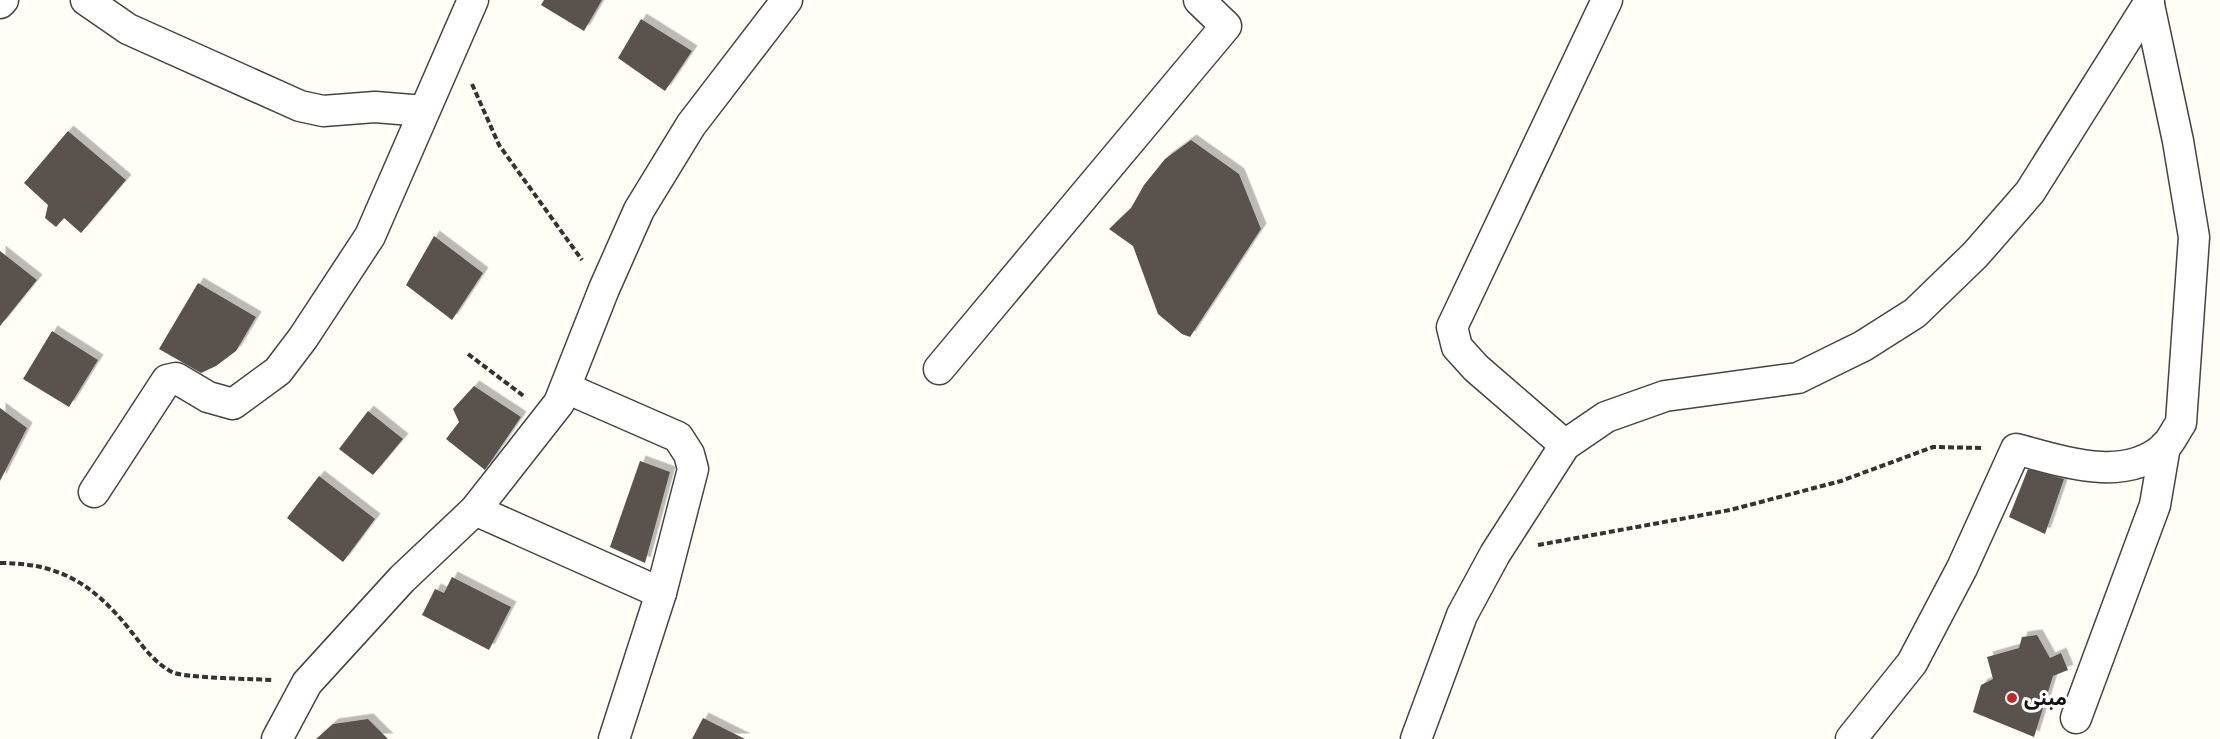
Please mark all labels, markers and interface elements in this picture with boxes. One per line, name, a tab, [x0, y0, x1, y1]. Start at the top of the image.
place label: مبنى	[2024, 684, 2067, 711]
marker: مبنى	[2005, 691, 2019, 705]

